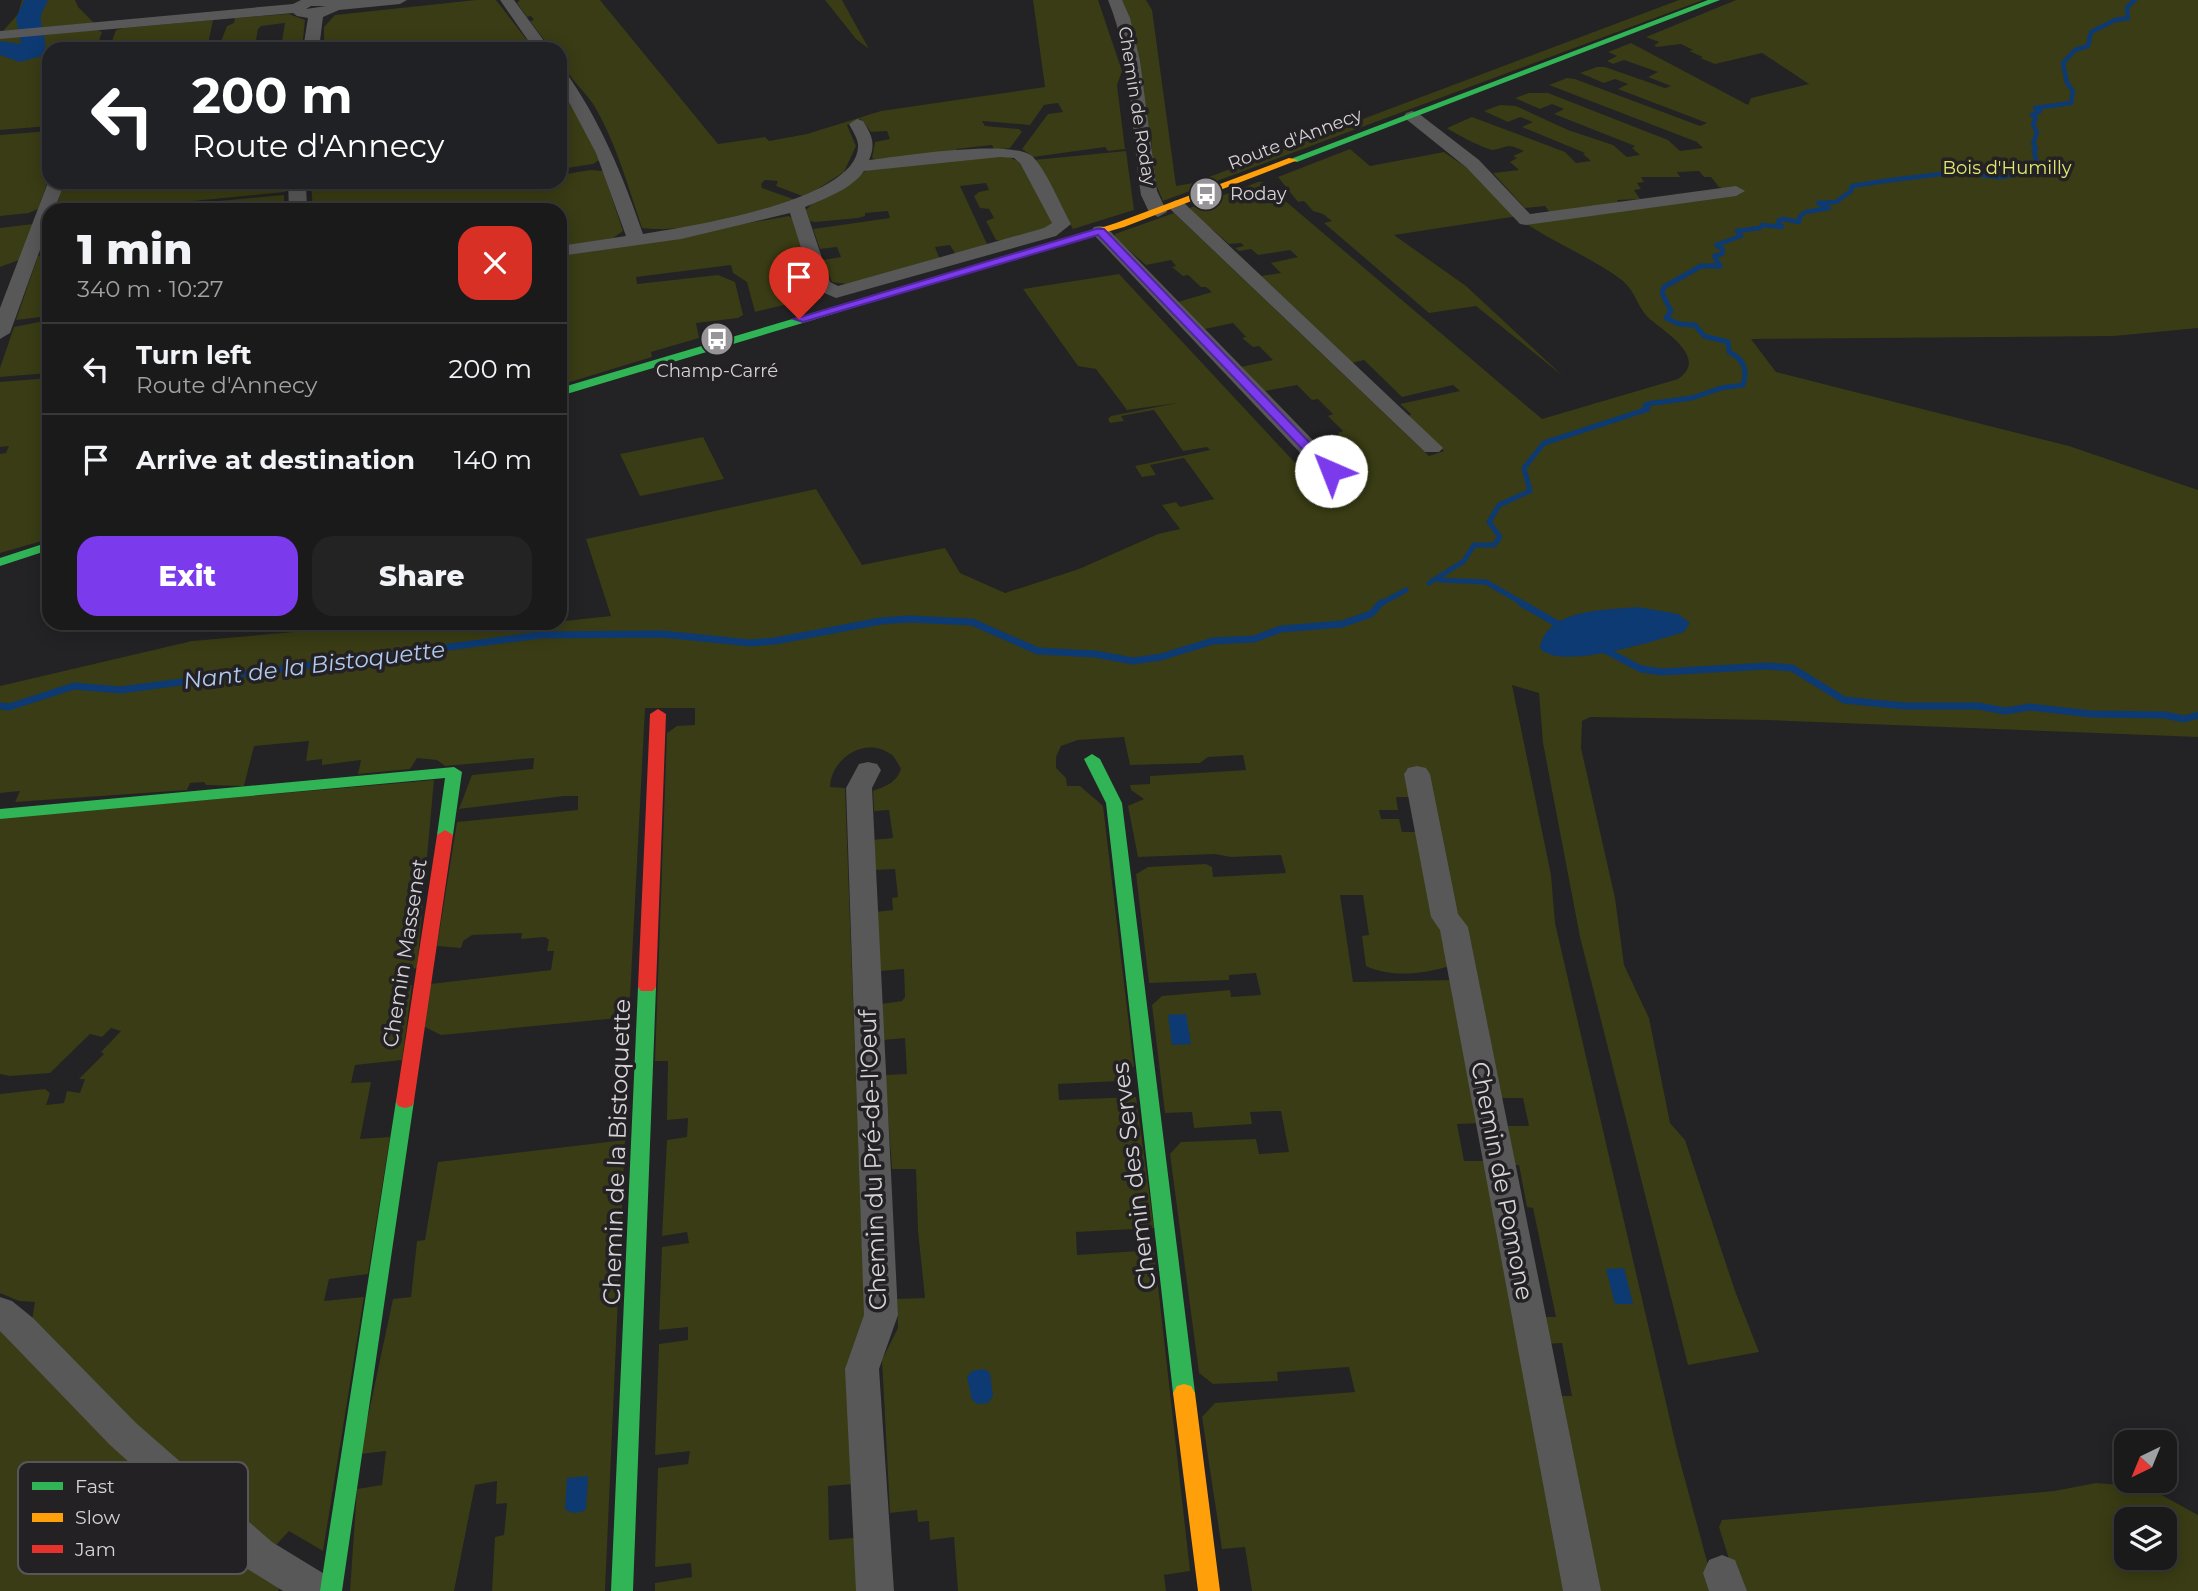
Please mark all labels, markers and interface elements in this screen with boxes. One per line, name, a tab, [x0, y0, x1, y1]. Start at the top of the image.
street label: Chemin de Roday	[1114, 25, 1160, 187]
text: 200 m	[192, 66, 353, 125]
icon: left	[77, 70, 168, 161]
street label: Route d'Annecy	[1225, 103, 1365, 175]
text: Route d'Annecy	[192, 126, 444, 165]
park label: Bois d'Humilly	[1942, 157, 2072, 179]
bus stop icon: Roday	[1187, 175, 1225, 213]
place label: Roday	[1230, 183, 1287, 205]
text: 1 min	[77, 223, 193, 275]
button: close	[458, 226, 532, 300]
pin	[769, 247, 829, 319]
icon: arrive	[780, 258, 818, 296]
text: 340 m · 10:27	[77, 275, 224, 303]
bus stop icon: Champ-Carré	[698, 320, 736, 358]
text: Turn left	[136, 339, 252, 371]
icon: left	[77, 350, 115, 388]
text: 200 m	[448, 353, 532, 385]
place label: Champ-Carré	[656, 360, 778, 382]
text: Route d'Annecy	[136, 371, 317, 399]
position arrow	[1294, 434, 1368, 508]
icon: arrive	[77, 441, 115, 479]
text: Arrive at destination	[136, 444, 415, 476]
text: 140 m	[454, 444, 532, 476]
button: Exit	[77, 536, 298, 616]
button: Share	[312, 536, 532, 616]
water label: Nant de la Bistoquette	[182, 635, 446, 695]
street label: Chemin Massenet	[377, 857, 432, 1049]
street label: Chemin de la Bistoquette	[597, 998, 636, 1306]
street label: Chemin du Pré-de-l'Oeuf	[853, 1008, 892, 1311]
street label: Chemin de Pomone	[1465, 1059, 1540, 1303]
street label: Chemin des Serves	[1105, 1061, 1162, 1291]
north arrow	[2114, 1430, 2177, 1493]
map controls	[2114, 1430, 2177, 1570]
legend	[18, 1462, 248, 1574]
text: Fast	[75, 1475, 115, 1498]
text: Slow	[75, 1506, 120, 1529]
button: layers	[2114, 1507, 2177, 1570]
text: Jam	[74, 1538, 116, 1561]

